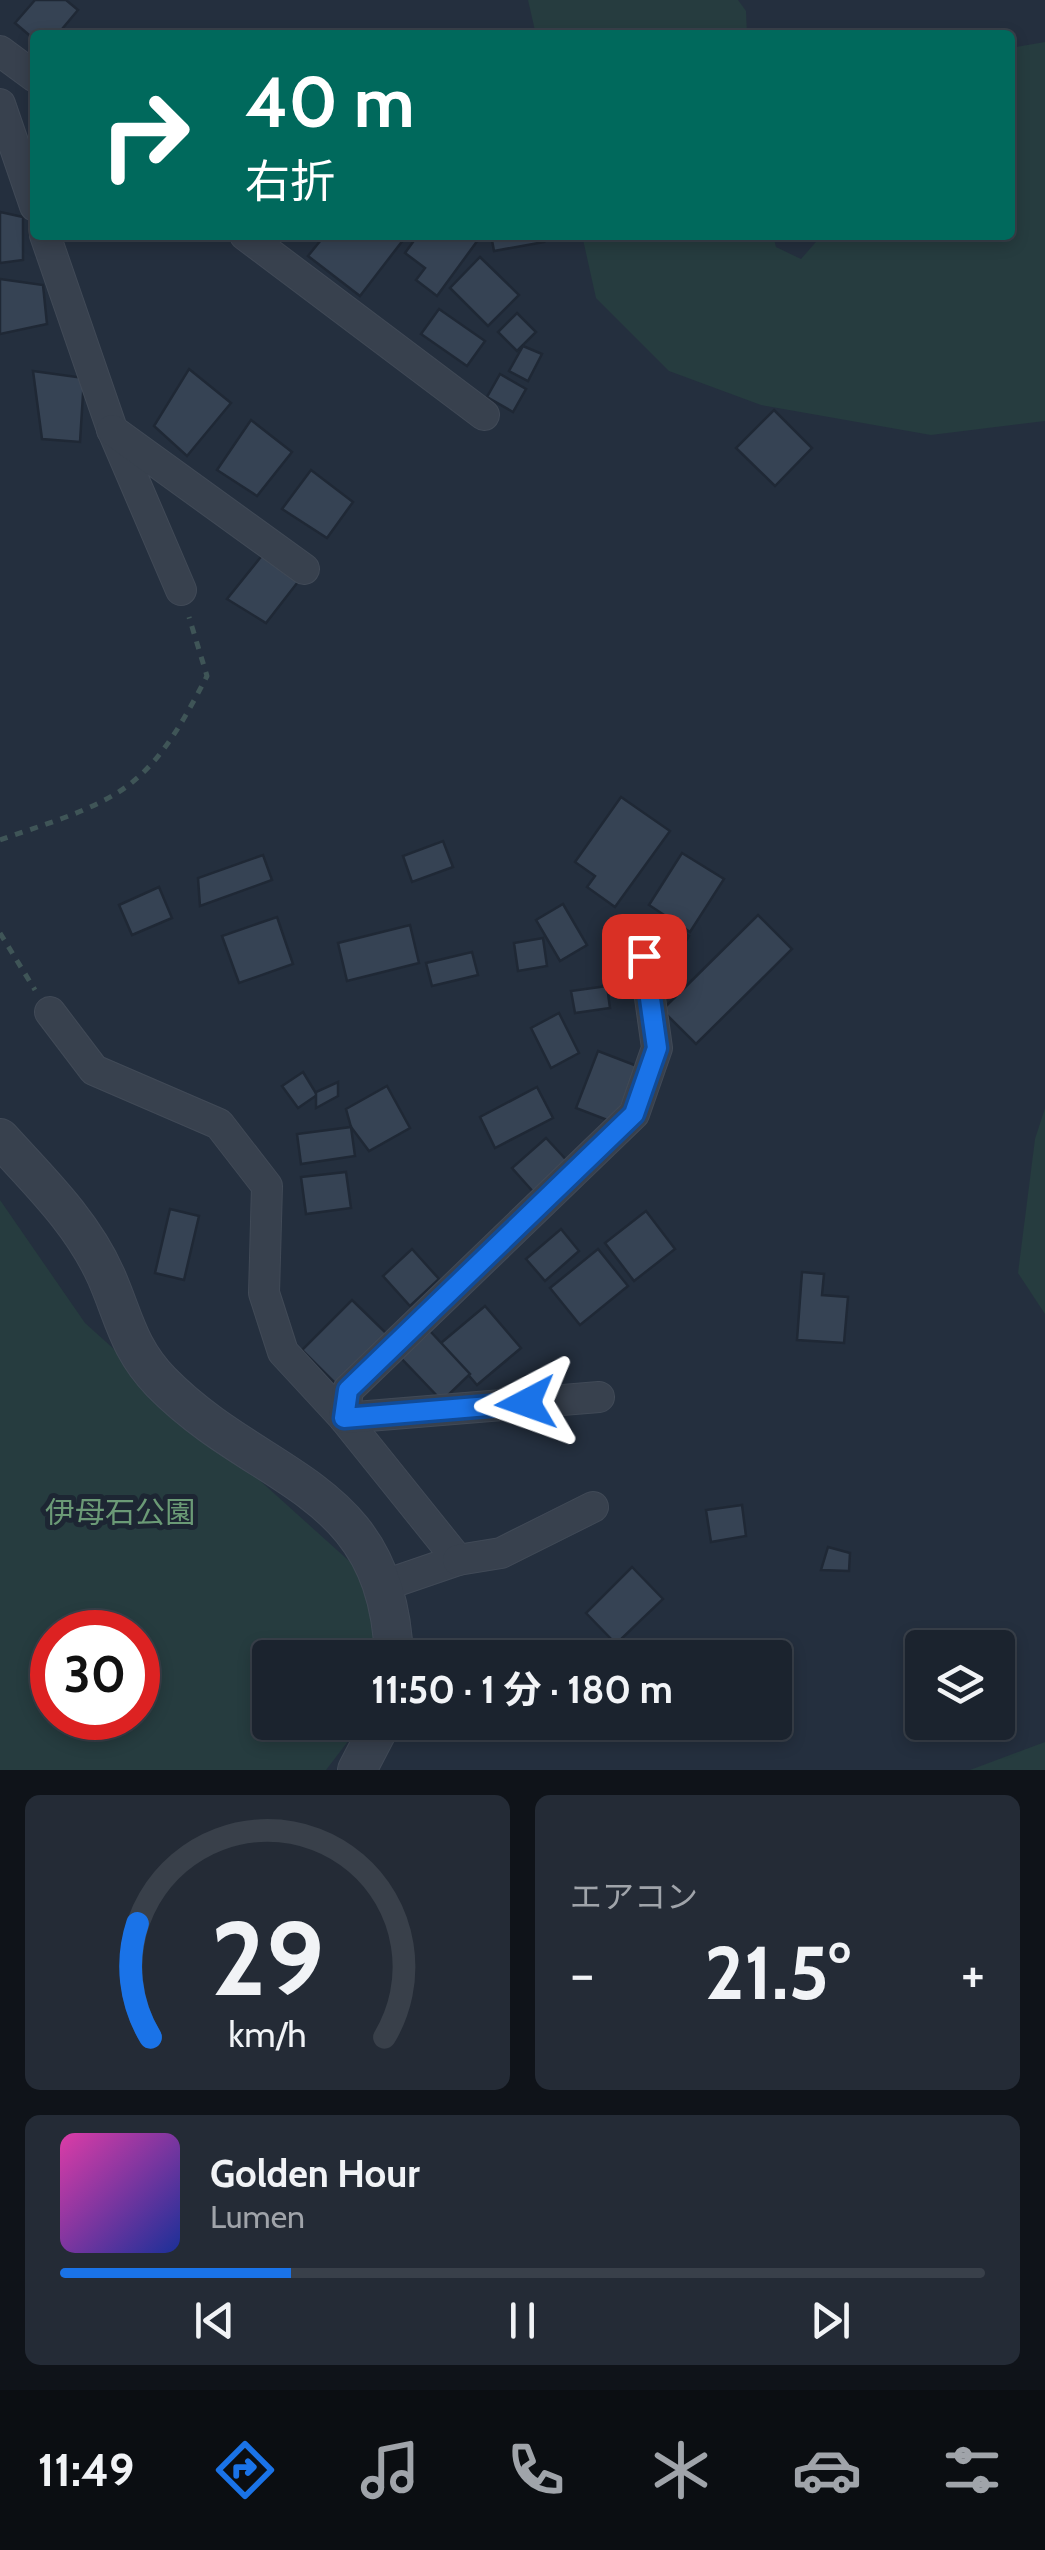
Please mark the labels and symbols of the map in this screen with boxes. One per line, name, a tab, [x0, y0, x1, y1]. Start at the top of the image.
pin	[602, 914, 687, 999]
position arrow	[474, 1351, 578, 1455]
park label: 伊母石公園	[45, 1494, 195, 1531]
speed limit sign: 30	[30, 1610, 160, 1740]

